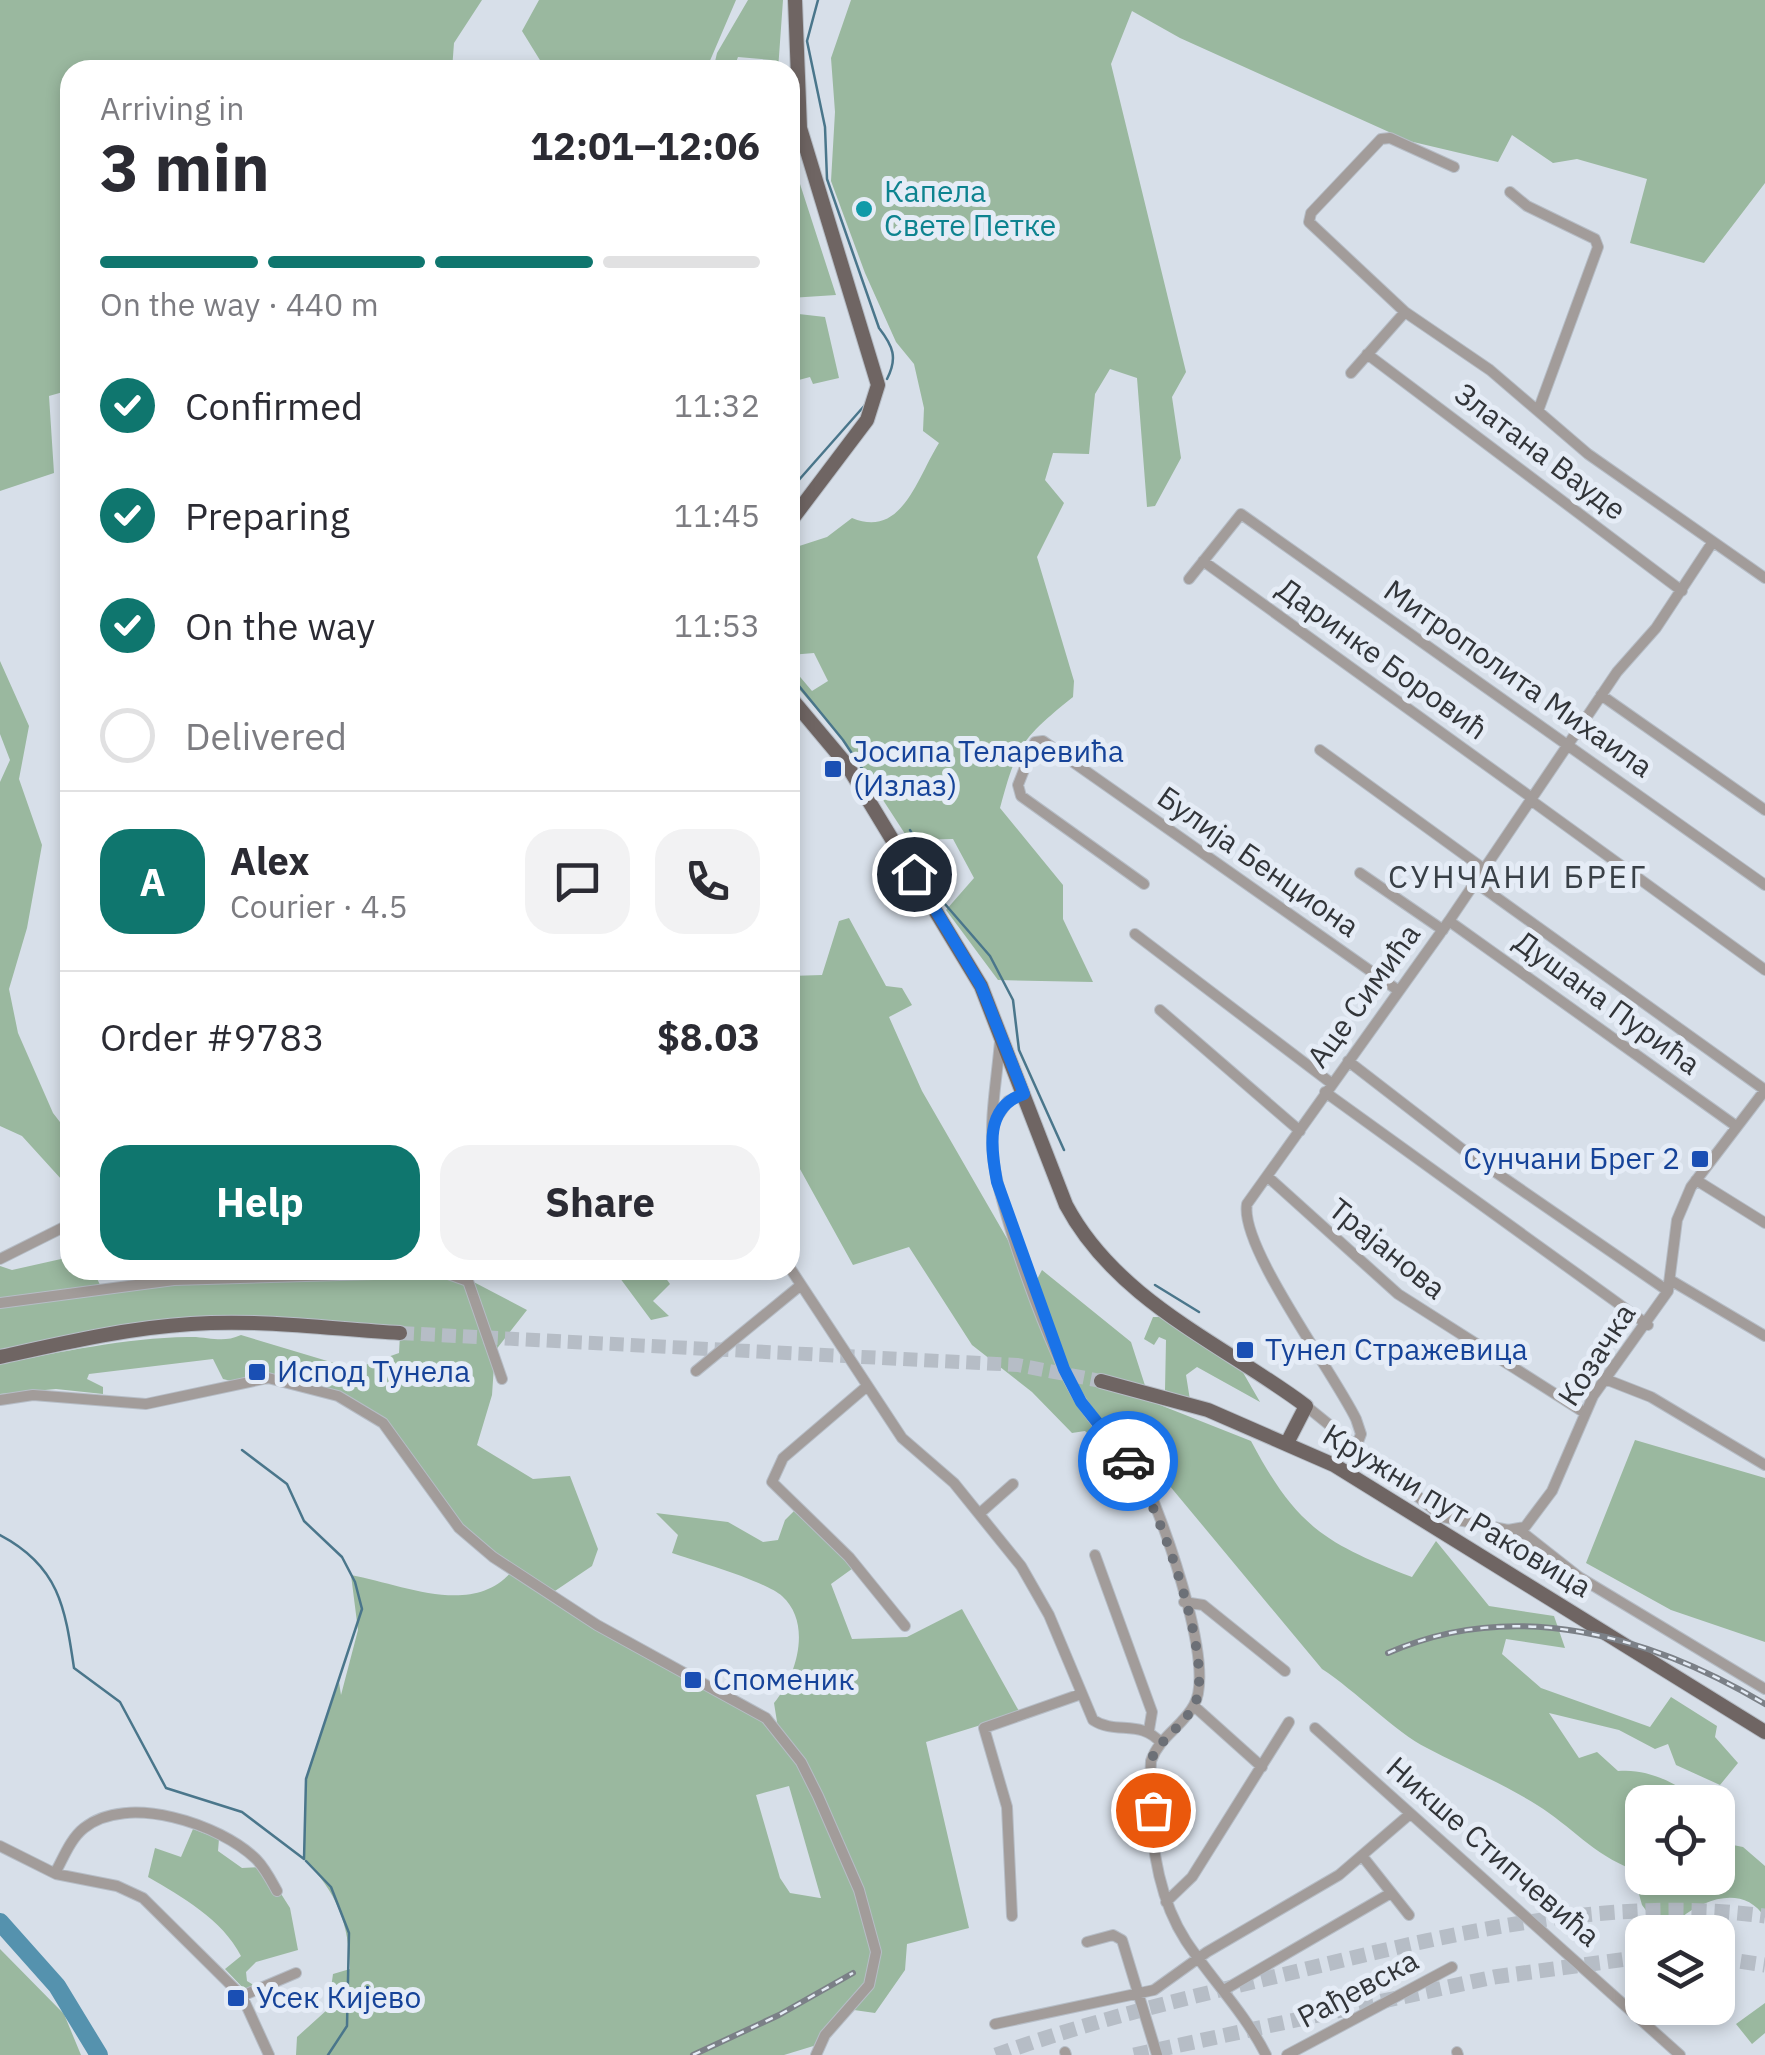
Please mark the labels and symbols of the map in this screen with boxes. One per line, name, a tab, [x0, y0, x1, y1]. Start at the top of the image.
place label: Капела Свете Петке	[884, 171, 1056, 244]
marker: Капела Свете Петке	[853, 198, 875, 220]
street label: Златана Вауде	[1447, 374, 1634, 528]
street label: Даринке Боровић	[1270, 568, 1496, 747]
street label: Митрополита Михаила	[1377, 570, 1661, 785]
place label: Јосипа Теларевића (Излаз)	[853, 731, 1124, 804]
marker: Јосипа Теларевића (Излаз)	[822, 758, 844, 780]
street label: Булија Бенциона	[1150, 777, 1367, 945]
pin	[872, 832, 957, 917]
district label: СУНЧАНИ БРЕГ	[1388, 855, 1648, 897]
street label: Аце Симића	[1297, 915, 1428, 1075]
street label: Душана Пурића	[1507, 921, 1709, 1083]
place label: Сунчани Брег 2	[1463, 1138, 1680, 1177]
marker: Сунчани Брег 2	[1689, 1148, 1711, 1170]
street label: Трајанова	[1321, 1189, 1455, 1307]
street label: Козачка	[1548, 1295, 1643, 1413]
place label: Тунел Стражевица	[1265, 1329, 1528, 1368]
marker: Тунел Стражевица	[1234, 1339, 1256, 1361]
place label: Испод Тунела	[277, 1351, 470, 1390]
marker: Испод Тунела	[246, 1361, 268, 1383]
courier	[1078, 1411, 1178, 1511]
street label: Кружни пут Раковица	[1316, 1414, 1599, 1605]
place label: Споменик	[713, 1659, 855, 1698]
marker: Споменик	[682, 1669, 704, 1691]
street label: Никше Стипчевића	[1379, 1747, 1609, 1954]
pin	[1111, 1768, 1196, 1853]
street label: Рађевска	[1290, 1940, 1424, 2036]
place label: Усек Кијево	[256, 1977, 421, 2016]
marker: Усек Кијево	[225, 1987, 247, 2009]

